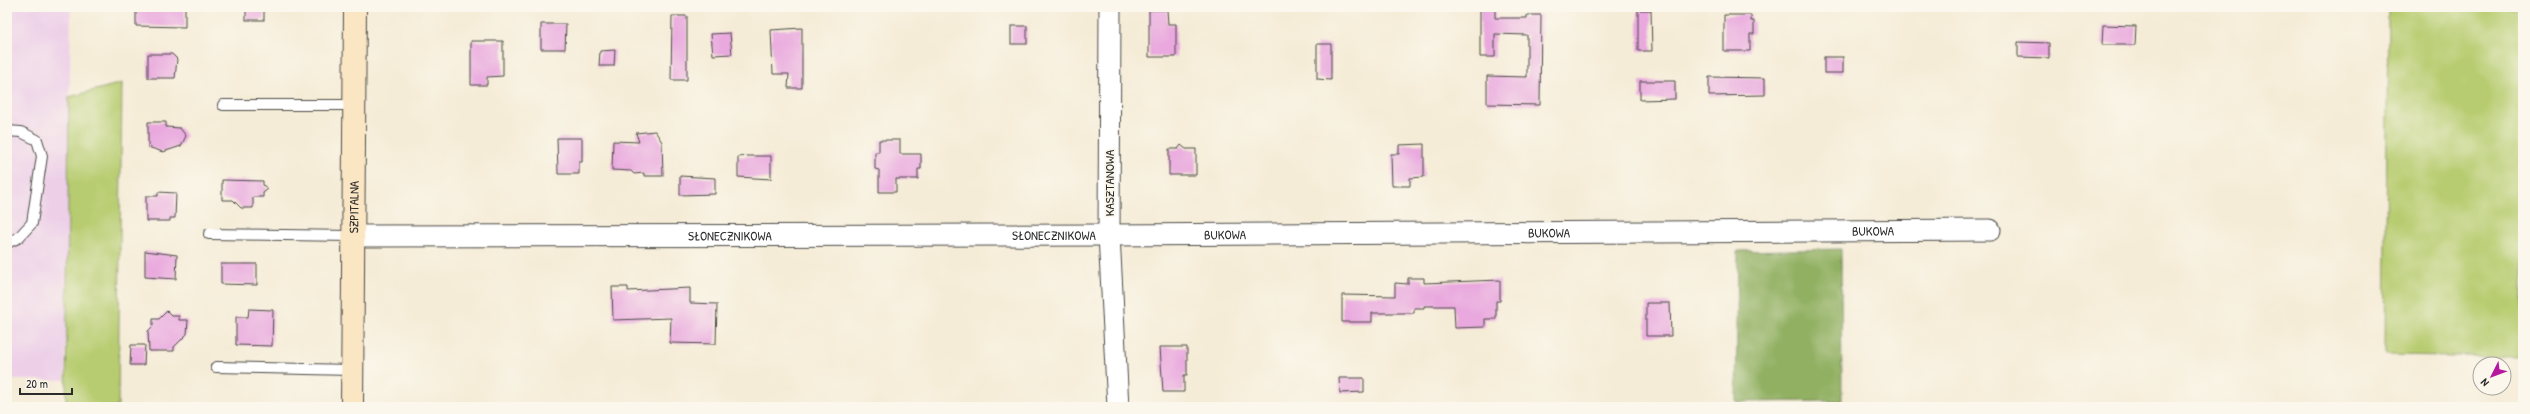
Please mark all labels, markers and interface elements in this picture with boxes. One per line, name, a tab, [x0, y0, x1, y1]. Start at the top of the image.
street label: KASZTANOWA	[1100, 149, 1118, 216]
street label: SZPITALNA	[344, 180, 363, 233]
street label: BUKOWA	[1852, 222, 1895, 240]
street label: BUKOWA	[1528, 223, 1571, 242]
street label: BUKOWA	[1204, 225, 1247, 243]
street label: SŁONECZNIKOWA	[688, 226, 773, 245]
street label: SŁONECZNIKOWA	[1012, 226, 1097, 244]
north arrow	[2472, 356, 2512, 396]
scale bar	[20, 370, 72, 396]
text: 20 m	[26, 375, 48, 392]
text: N	[2477, 376, 2492, 390]

